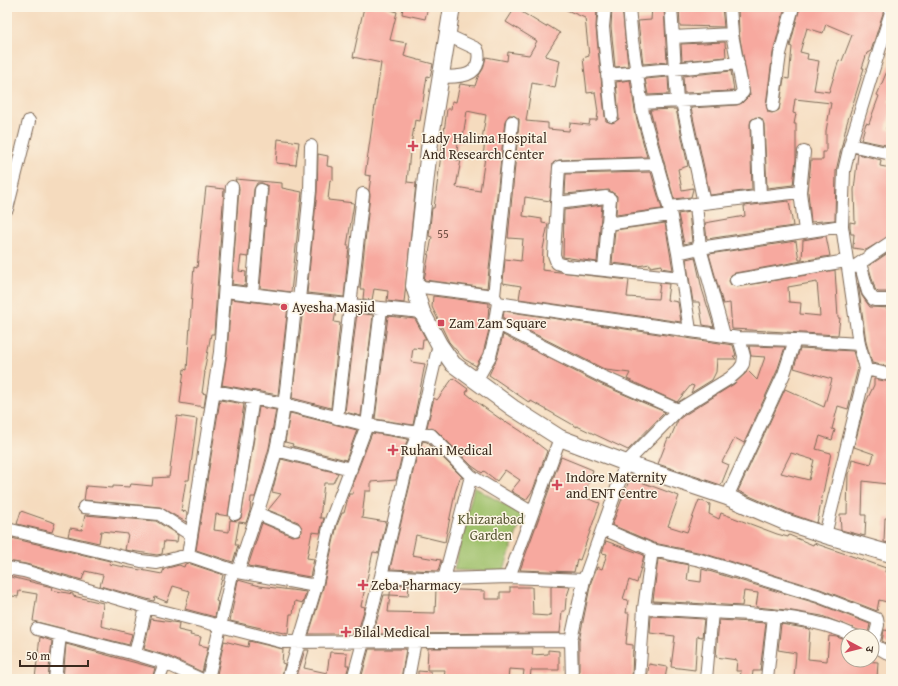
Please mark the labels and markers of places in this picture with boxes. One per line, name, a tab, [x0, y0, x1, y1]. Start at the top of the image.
place label: Lady Halima Hospital And Research Center	[422, 128, 547, 164]
marker: Lady Halima Hospital And Research Center	[407, 140, 419, 152]
place label: Ayesha Masjid	[292, 297, 376, 317]
marker: Ayesha Masjid	[279, 302, 289, 312]
place label: Zam Zam Square	[449, 313, 547, 333]
marker: Zam Zam Square	[436, 318, 446, 328]
place label: Ruhani Medical	[401, 440, 492, 460]
marker: Ruhani Medical	[388, 445, 398, 455]
place label: Indore Maternity and ENT Centre	[566, 467, 667, 503]
marker: Indore Maternity and ENT Centre	[551, 479, 563, 491]
place label: Zeba Pharmacy	[371, 575, 461, 595]
marker: Zeba Pharmacy	[358, 580, 368, 590]
place label: Bilal Medical	[354, 622, 430, 642]
marker: Bilal Medical	[341, 627, 351, 637]

